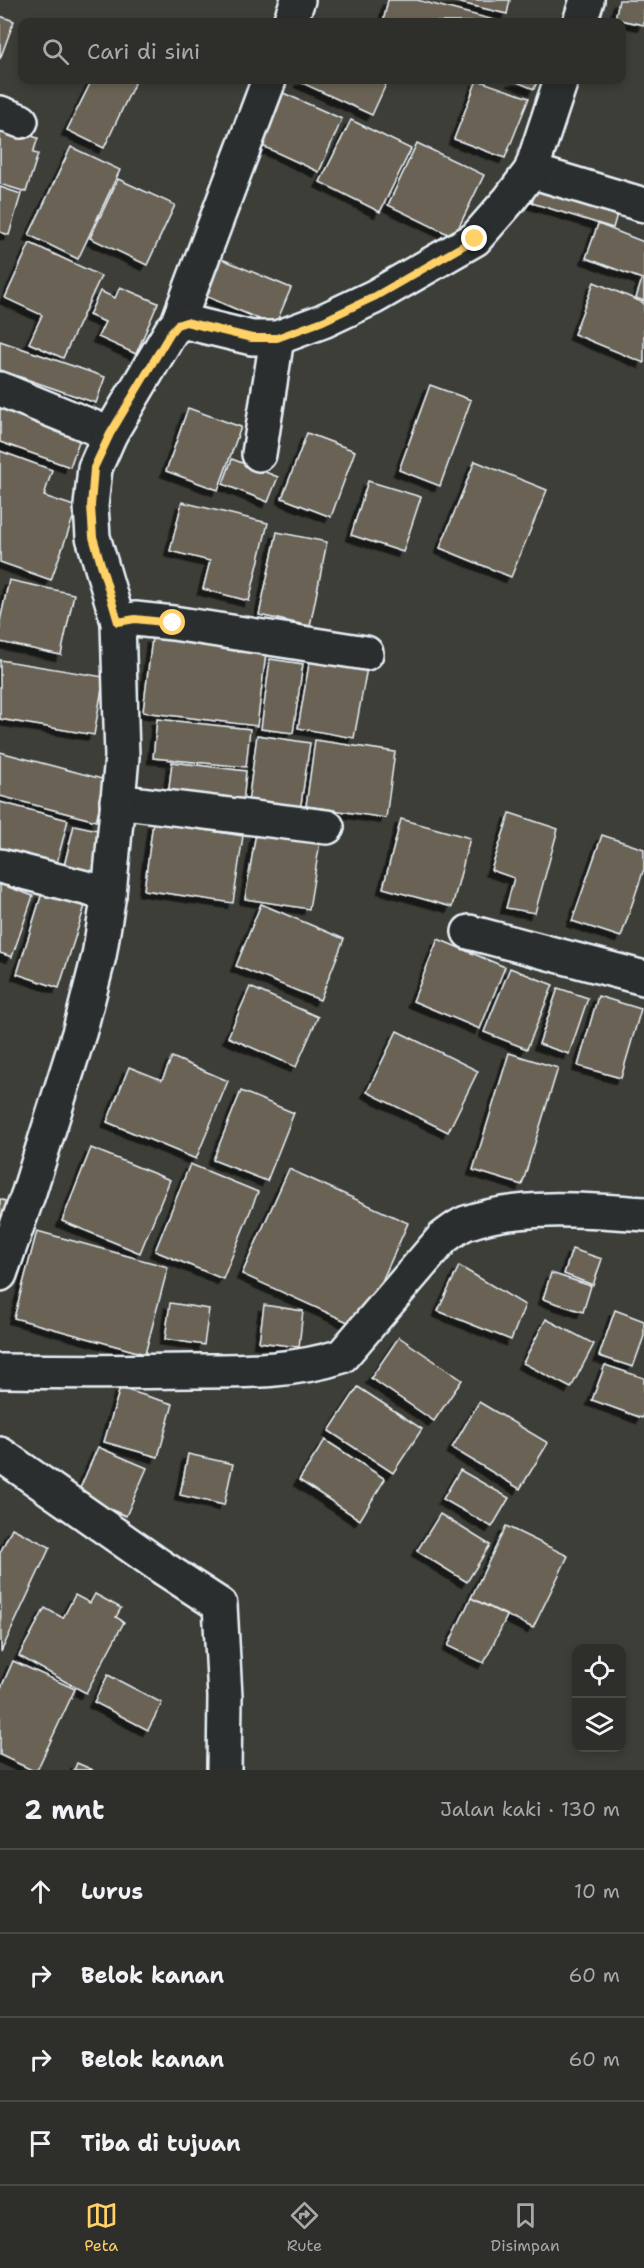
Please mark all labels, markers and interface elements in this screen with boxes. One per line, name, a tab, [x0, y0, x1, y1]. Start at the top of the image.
search box	[18, 18, 626, 84]
icon: search	[39, 35, 72, 68]
text: Cari di sini	[87, 37, 200, 66]
route end	[461, 225, 487, 251]
route start	[159, 609, 185, 635]
map controls	[572, 1644, 626, 1752]
button: locate	[572, 1644, 626, 1698]
button: layers	[572, 1698, 626, 1752]
text: 2 mnt	[24, 1792, 104, 1827]
text: Jalan kaki · 130 m	[440, 1796, 620, 1822]
icon: ahead	[24, 1875, 57, 1908]
text: Lurus	[81, 1877, 143, 1906]
text: 10 m	[574, 1878, 620, 1904]
icon: right	[24, 1959, 57, 1992]
text: Belok kanan	[81, 1961, 224, 1990]
text: 60 m	[568, 1962, 620, 1988]
icon: right	[24, 2043, 57, 2076]
text: Belok kanan	[81, 2045, 224, 2074]
text: 60 m	[568, 2046, 620, 2072]
icon: arrive	[24, 2127, 57, 2160]
text: Tiba di tujuan	[81, 2129, 241, 2158]
tab: Peta	[84, 2199, 118, 2256]
tab: Rute	[287, 2199, 322, 2256]
tab: Disimpan	[491, 2199, 560, 2256]

